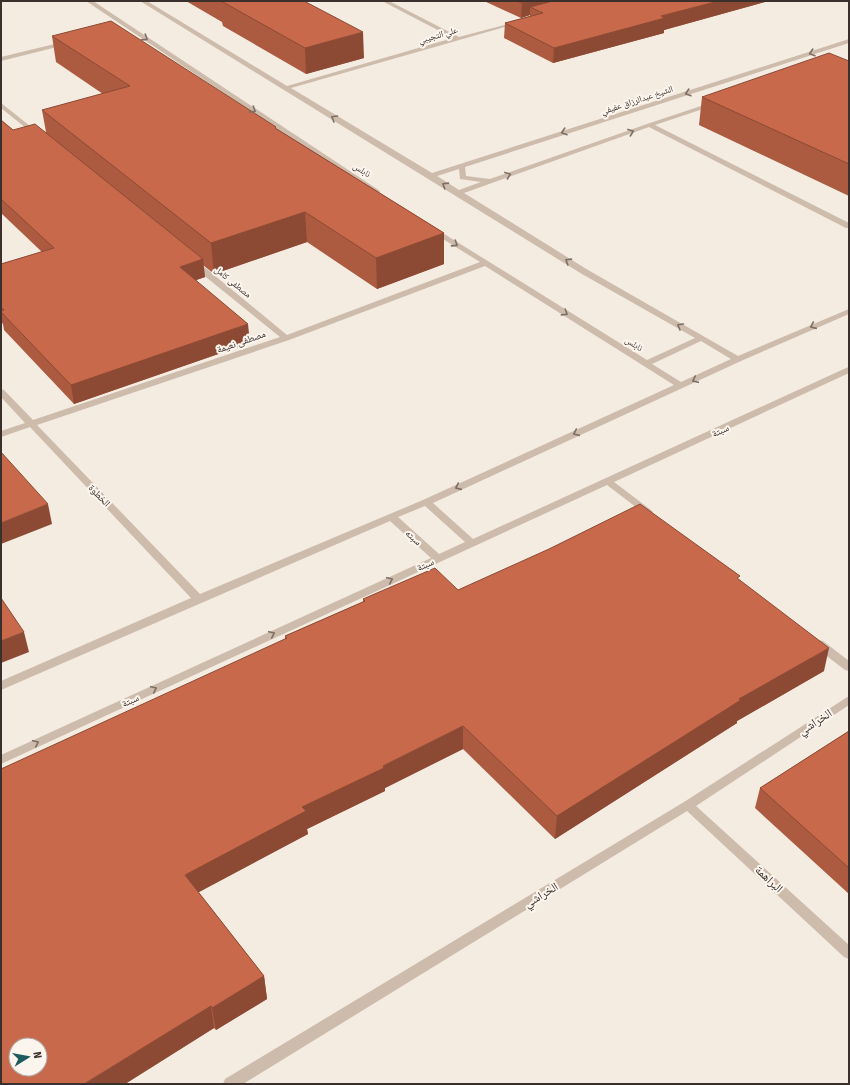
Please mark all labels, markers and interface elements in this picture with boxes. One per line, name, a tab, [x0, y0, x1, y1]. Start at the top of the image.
street label: علي التجيبي	[417, 25, 460, 48]
one-way arrow	[141, 34, 148, 41]
one-way arrow	[809, 48, 816, 57]
street label: الشيخ عبدالرزاق عفيفي	[600, 84, 675, 119]
one-way arrow	[685, 88, 692, 96]
one-way arrow	[249, 105, 256, 112]
one-way arrow	[331, 115, 338, 122]
one-way arrow	[561, 128, 568, 136]
one-way arrow	[627, 128, 634, 136]
street label: نابلس	[351, 161, 373, 180]
one-way arrow	[505, 172, 512, 180]
one-way arrow	[443, 183, 450, 190]
one-way arrow	[451, 239, 458, 246]
one-way arrow	[565, 258, 572, 266]
street label: مصطفى كامل	[213, 264, 253, 300]
one-way arrow	[561, 308, 568, 316]
one-way arrow	[810, 322, 817, 330]
one-way arrow	[677, 324, 684, 331]
street label: مصطفى نعيمة	[215, 328, 268, 356]
street label: نابلس	[623, 335, 645, 354]
one-way arrow	[691, 375, 698, 383]
street label: سبتة	[710, 422, 731, 440]
one-way arrow	[573, 429, 580, 437]
street label: الخطوة	[86, 482, 113, 509]
one-way arrow	[455, 482, 462, 490]
street label: سبته	[403, 527, 424, 548]
street label: سبتة	[415, 556, 436, 574]
one-way arrow	[386, 577, 394, 585]
one-way arrow	[268, 631, 276, 639]
one-way arrow	[150, 686, 158, 694]
street label: سبتة	[120, 692, 141, 710]
street label: الخراشي	[796, 706, 836, 741]
one-way arrow	[32, 740, 40, 748]
street label: البراهمة	[752, 863, 786, 896]
street label: الخراشي	[521, 879, 562, 913]
north arrow	[8, 1037, 48, 1077]
text: N	[30, 1051, 44, 1060]

